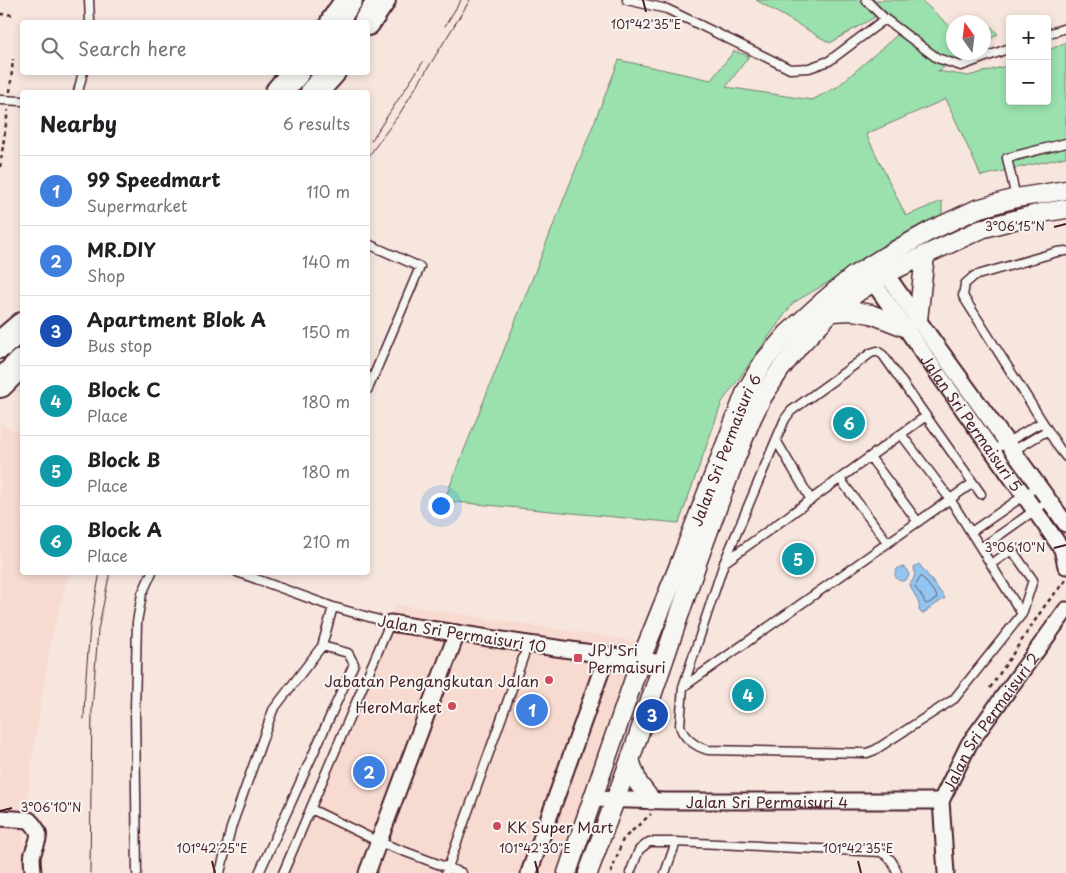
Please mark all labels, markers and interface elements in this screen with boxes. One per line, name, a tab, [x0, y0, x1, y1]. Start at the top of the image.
text: 101°42'35"E	[611, 15, 681, 33]
north arrow	[946, 15, 991, 60]
map controls	[1006, 15, 1051, 105]
button: +	[1006, 15, 1051, 60]
search box	[20, 20, 370, 75]
icon: search	[38, 34, 66, 62]
text: Search here	[78, 34, 187, 62]
button: −	[1006, 60, 1051, 105]
text: Nearby	[40, 107, 117, 139]
text: 6 results	[283, 111, 350, 135]
text: 99 Speedmart	[87, 165, 221, 193]
text: 1	[52, 179, 60, 203]
text: 110 m	[307, 179, 350, 203]
text: Supermarket	[87, 193, 187, 217]
text: 3°06'15"N	[985, 217, 1045, 235]
text: MR.DIY	[87, 235, 156, 263]
text: 2	[50, 249, 62, 273]
text: 140 m	[302, 249, 350, 273]
text: Shop	[87, 263, 125, 287]
text: Apartment Blok A	[87, 305, 266, 333]
text: 3	[51, 319, 61, 343]
text: 150 m	[302, 319, 350, 343]
text: Bus stop	[87, 333, 152, 357]
street label: Jalan Sri Permaisuri 5	[916, 349, 1029, 496]
street label: Jalan Sri Permaisuri 6	[684, 369, 766, 529]
text: Block C	[87, 375, 161, 403]
text: 4	[51, 389, 61, 413]
text: 180 m	[302, 389, 350, 413]
text: Place	[87, 403, 128, 427]
pin: 6	[833, 404, 865, 442]
text: Block B	[87, 445, 160, 473]
text: 5	[51, 459, 61, 483]
text: 180 m	[302, 459, 350, 483]
text: Place	[87, 473, 128, 497]
your location	[428, 493, 454, 519]
text: Block A	[87, 515, 162, 543]
text: 6	[50, 529, 62, 553]
text: 210 m	[302, 529, 350, 553]
text: 3°06'10"N	[985, 538, 1045, 556]
pin: 5	[782, 540, 814, 578]
text: Place	[87, 543, 128, 567]
street label: Jalan Sri Permaisuri 10	[376, 608, 548, 658]
place label: JPJ Sri Permaisuri	[588, 638, 666, 678]
street label: Jalan Sri Permaisuri 2	[936, 647, 1044, 795]
marker: JPJ Sri Permaisuri	[572, 652, 584, 664]
place label: Jabatan Pengangkutan Jalan	[324, 669, 539, 692]
marker: Jabatan Pengangkutan Jalan	[543, 674, 555, 686]
pin: 4	[732, 676, 764, 714]
pin: 1	[516, 691, 548, 729]
place label: HeroMarket	[356, 695, 442, 718]
pin: 3	[636, 696, 668, 734]
marker: HeroMarket	[446, 700, 458, 712]
pin: 2	[353, 753, 385, 791]
street label: Jalan Sri Permaisuri 4	[686, 790, 848, 813]
text: 3°06'10"N	[21, 798, 81, 816]
place label: KK Super Mart	[507, 815, 613, 838]
marker: KK Super Mart	[491, 820, 503, 832]
text: 101°42'25"E	[177, 839, 247, 857]
text: 101°42'30"E	[499, 839, 571, 857]
text: 101°42'35"E	[823, 839, 893, 857]

